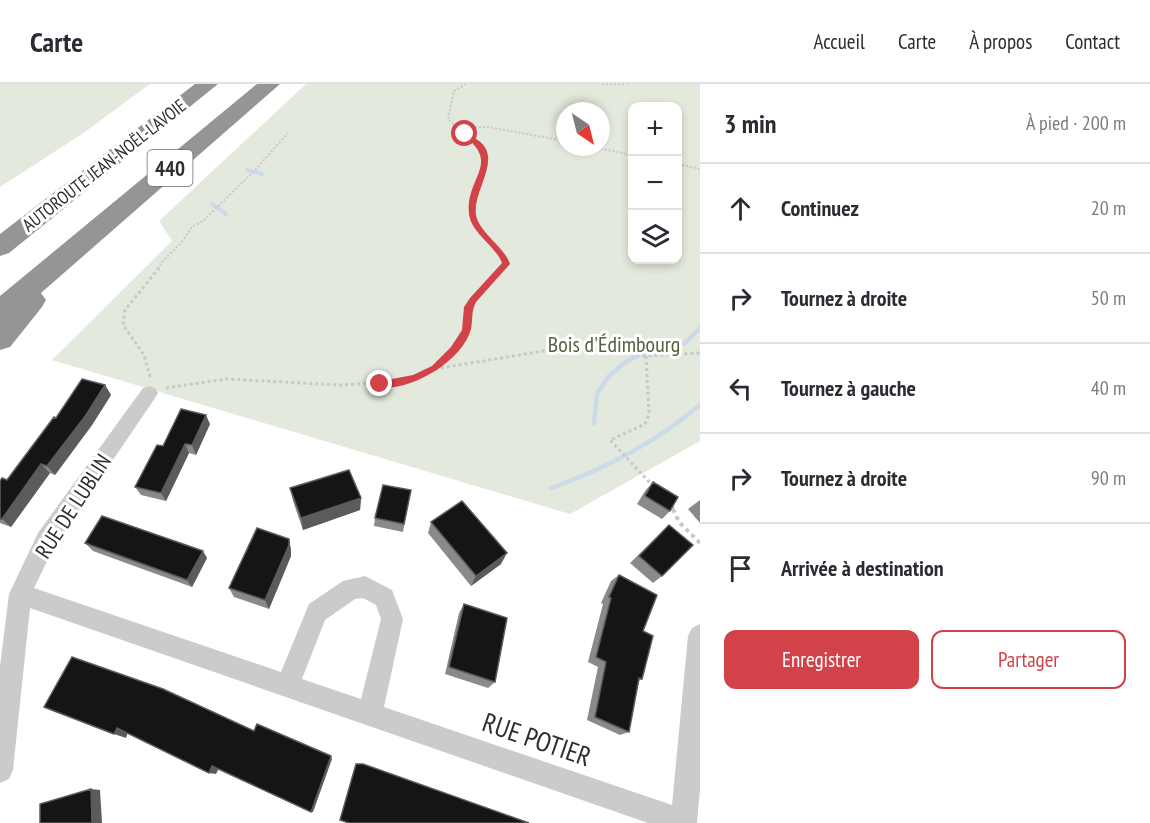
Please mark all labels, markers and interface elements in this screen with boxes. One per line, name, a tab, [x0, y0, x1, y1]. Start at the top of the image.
text: Carte	[30, 23, 83, 60]
text: Accueil	[813, 28, 865, 55]
text: Carte	[898, 28, 936, 55]
text: À propos	[969, 28, 1032, 55]
text: Contact	[1065, 28, 1120, 55]
street label: AUTOROUTE JEAN-NOËL-LAVOIE	[17, 94, 191, 236]
north arrow	[556, 102, 610, 156]
map controls	[628, 102, 682, 264]
button: +	[628, 102, 682, 156]
text: 3 min	[724, 107, 777, 140]
text: À pied · 200 m	[1026, 110, 1126, 136]
route start	[451, 120, 477, 146]
road number: 440	[148, 150, 192, 186]
button: −	[628, 156, 682, 210]
icon: ahead	[724, 192, 757, 225]
text: Continuez	[781, 194, 859, 222]
text: 20 m	[1091, 195, 1126, 221]
button: layers	[628, 210, 682, 264]
icon: right	[724, 282, 757, 315]
text: Tournez à droite	[781, 284, 907, 312]
text: 50 m	[1091, 285, 1126, 311]
park label: Bois d'Édimbourg	[548, 330, 680, 358]
route end	[366, 370, 392, 396]
icon: left	[724, 372, 757, 405]
text: Tournez à gauche	[781, 374, 916, 402]
text: 40 m	[1091, 375, 1126, 401]
street label: RUE DE LUBLIN	[29, 449, 117, 563]
icon: right	[724, 462, 757, 495]
text: Tournez à droite	[781, 464, 907, 492]
text: 90 m	[1091, 465, 1126, 491]
icon: arrive	[724, 552, 757, 585]
text: Arrivée à destination	[781, 554, 944, 582]
button: Enregistrer	[724, 630, 919, 689]
button: Partager	[931, 630, 1126, 689]
street label: RUE POTIER	[478, 705, 596, 773]

